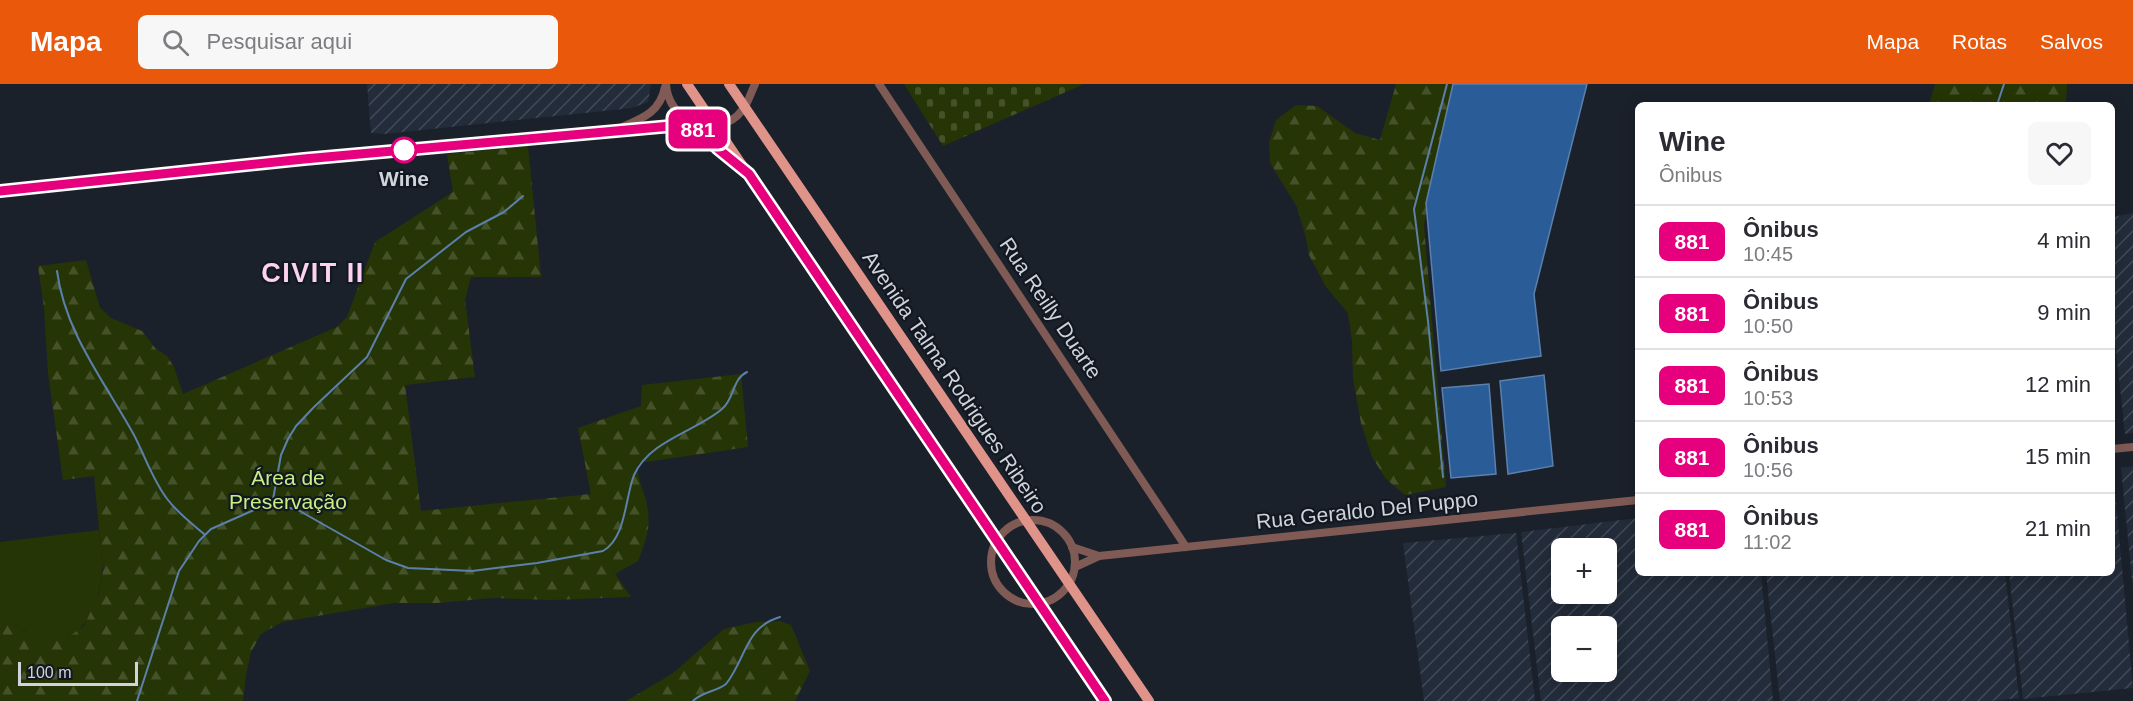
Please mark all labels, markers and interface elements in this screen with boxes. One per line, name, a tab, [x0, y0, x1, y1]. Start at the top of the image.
search box	[138, 15, 558, 69]
text: Mapa	[30, 26, 102, 57]
icon: search	[159, 26, 192, 59]
text: Pesquisar aqui	[207, 29, 352, 54]
text: Mapa	[1867, 30, 1919, 53]
text: Rotas	[1952, 30, 2007, 53]
text: Salvos	[2040, 30, 2103, 53]
line badge: 881	[664, 110, 732, 148]
text: 881	[680, 118, 716, 141]
button: heart	[2028, 122, 2091, 185]
text: Wine	[1659, 126, 1726, 157]
marker: Wine	[391, 137, 417, 163]
text: Ônibus	[1659, 164, 1722, 186]
place label: Wine	[379, 167, 429, 190]
text: Ônibus	[1743, 217, 1819, 242]
text: 4 min	[2037, 228, 2091, 253]
text: 881	[1674, 230, 1710, 253]
street label: Rua Reilly Duarte	[995, 233, 1107, 383]
text: 10:45	[1743, 243, 1793, 265]
street label: Avenida Talma Rodrigues Ribeiro	[859, 247, 1051, 517]
district label: CIVIT II	[261, 258, 365, 288]
text: Ônibus	[1743, 289, 1819, 314]
text: 9 min	[2037, 300, 2091, 325]
text: 881	[1674, 302, 1710, 325]
text: 10:50	[1743, 315, 1793, 337]
text: Ônibus	[1743, 361, 1819, 386]
text: 12 min	[2025, 372, 2091, 397]
text: 881	[1674, 374, 1710, 397]
text: 10:53	[1743, 387, 1793, 409]
text: Ônibus	[1743, 433, 1819, 458]
text: 15 min	[2025, 444, 2091, 469]
text: 881	[1674, 446, 1710, 469]
text: 10:56	[1743, 459, 1793, 481]
park label: Área de Preservação	[229, 466, 347, 513]
street label: Rua Geraldo Del Puppo	[1255, 487, 1479, 533]
text: Ônibus	[1743, 505, 1819, 530]
text: 21 min	[2025, 516, 2091, 541]
text: 881	[1674, 518, 1710, 541]
text: 11:02	[1743, 531, 1792, 553]
map controls	[1551, 538, 1617, 682]
button: +	[1551, 538, 1617, 604]
button: −	[1551, 616, 1617, 682]
scale bar	[18, 659, 138, 686]
text: 100 m	[27, 664, 71, 681]

